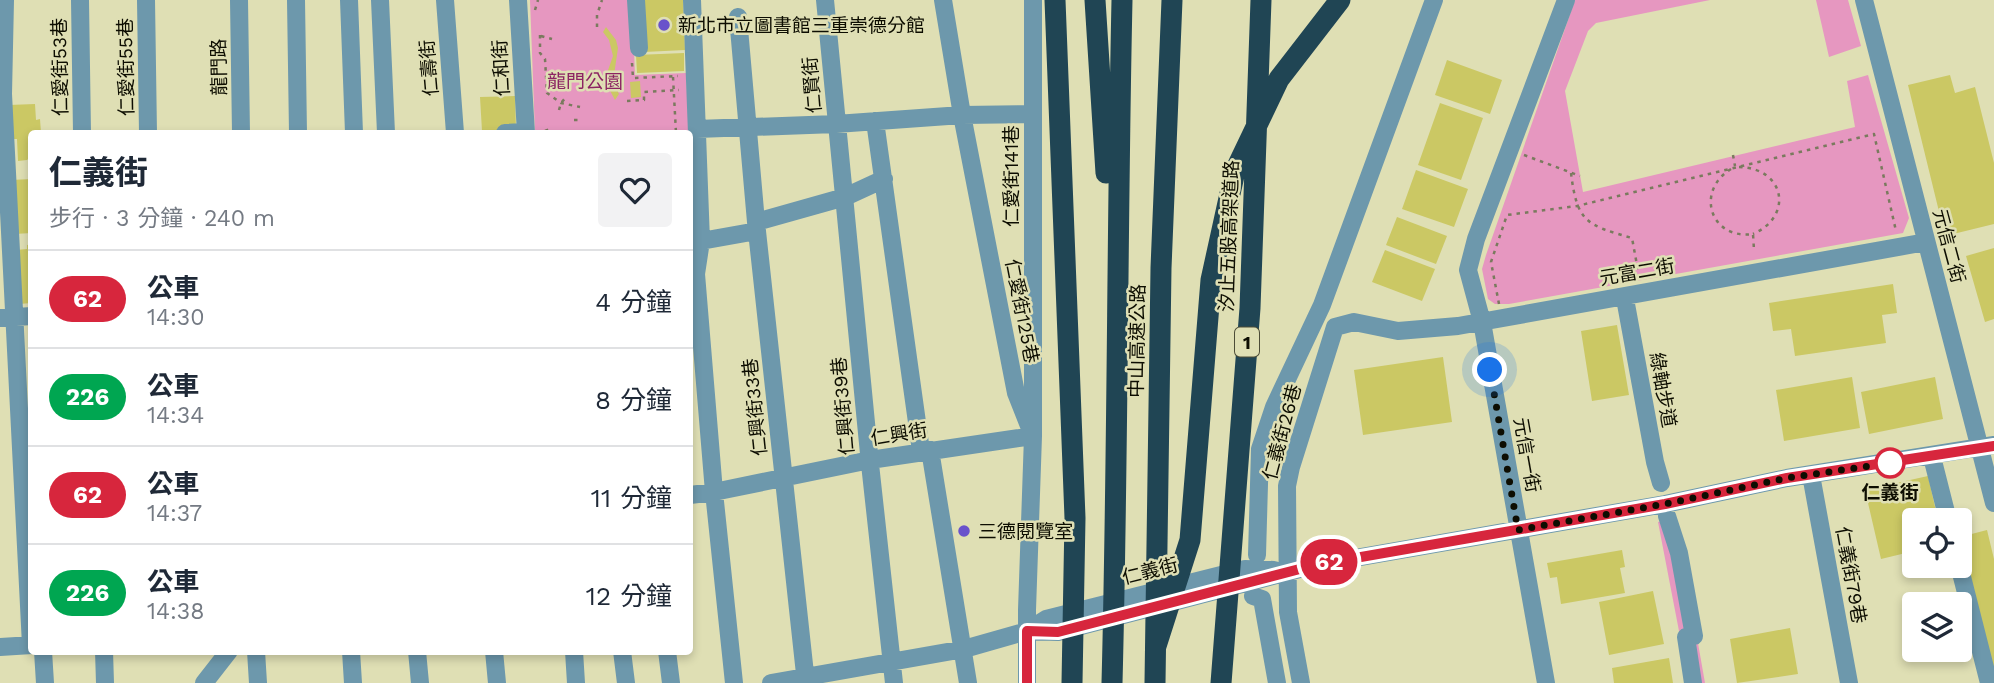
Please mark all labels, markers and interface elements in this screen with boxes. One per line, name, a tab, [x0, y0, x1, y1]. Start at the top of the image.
place label: 新北市立圖書館三重崇德分館	[678, 14, 925, 37]
marker: 新北市立圖書館三重崇德分館	[656, 17, 672, 33]
street label: 仁愛街53巷	[48, 18, 72, 116]
street label: 仁愛街55巷	[114, 18, 138, 116]
street label: 龍門路	[207, 38, 231, 96]
street label: 仁壽街	[415, 39, 443, 97]
street label: 仁和街	[488, 39, 514, 97]
street label: 仁賢街	[798, 56, 826, 114]
park label: 龍門公園	[547, 70, 623, 93]
street label: 仁愛街141巷	[1000, 125, 1023, 227]
text: 仁義街	[49, 153, 148, 192]
button: heart	[598, 153, 672, 227]
street label: 汐止五股高架道路	[1215, 160, 1243, 312]
text: 步行 · 3 分鐘 · 240 m	[49, 205, 275, 232]
street label: 元信二街	[1928, 206, 1970, 286]
street label: 元富二街	[1598, 254, 1676, 290]
street label: 仁愛街125巷	[1001, 257, 1043, 365]
text: 公車	[147, 273, 199, 303]
street label: 中山高速公路	[1125, 284, 1149, 398]
text: 62	[73, 285, 102, 313]
text: 4 分鐘	[595, 287, 672, 317]
text: 14:30	[147, 304, 205, 331]
road number: 1	[1235, 328, 1259, 356]
street label: 綠軸步道	[1645, 351, 1681, 429]
your location	[1472, 352, 1507, 387]
street label: 仁興街39巷	[827, 356, 859, 456]
street label: 仁興街33巷	[738, 357, 772, 457]
text: 公車	[147, 371, 199, 401]
street label: 仁義街26巷	[1258, 381, 1306, 483]
text: 226	[66, 383, 109, 411]
text: 8 分鐘	[595, 385, 672, 415]
text: 14:34	[147, 402, 204, 429]
street label: 元信一街	[1509, 416, 1545, 494]
street label: 仁興街	[869, 418, 929, 450]
marker: 仁義街	[1875, 448, 1905, 478]
text: 公車	[147, 469, 199, 499]
text: 62	[73, 481, 102, 509]
place label: 仁義街	[1861, 481, 1919, 504]
text: 11 分鐘	[591, 483, 672, 513]
text: 14:37	[147, 500, 202, 527]
map controls	[1902, 508, 1972, 662]
button: locate	[1902, 508, 1972, 578]
place label: 三德閱覽室	[978, 520, 1073, 543]
marker: 三德閱覽室	[956, 523, 972, 539]
street label: 仁義街79巷	[1831, 525, 1871, 625]
line badge: 62	[1298, 539, 1360, 585]
text: 62	[1314, 548, 1344, 576]
street label: 仁義街	[1120, 553, 1180, 589]
text: 公車	[147, 567, 199, 597]
text: 226	[66, 579, 109, 607]
text: 12 分鐘	[586, 581, 672, 611]
button: layers	[1902, 592, 1972, 662]
text: 14:38	[147, 598, 204, 625]

